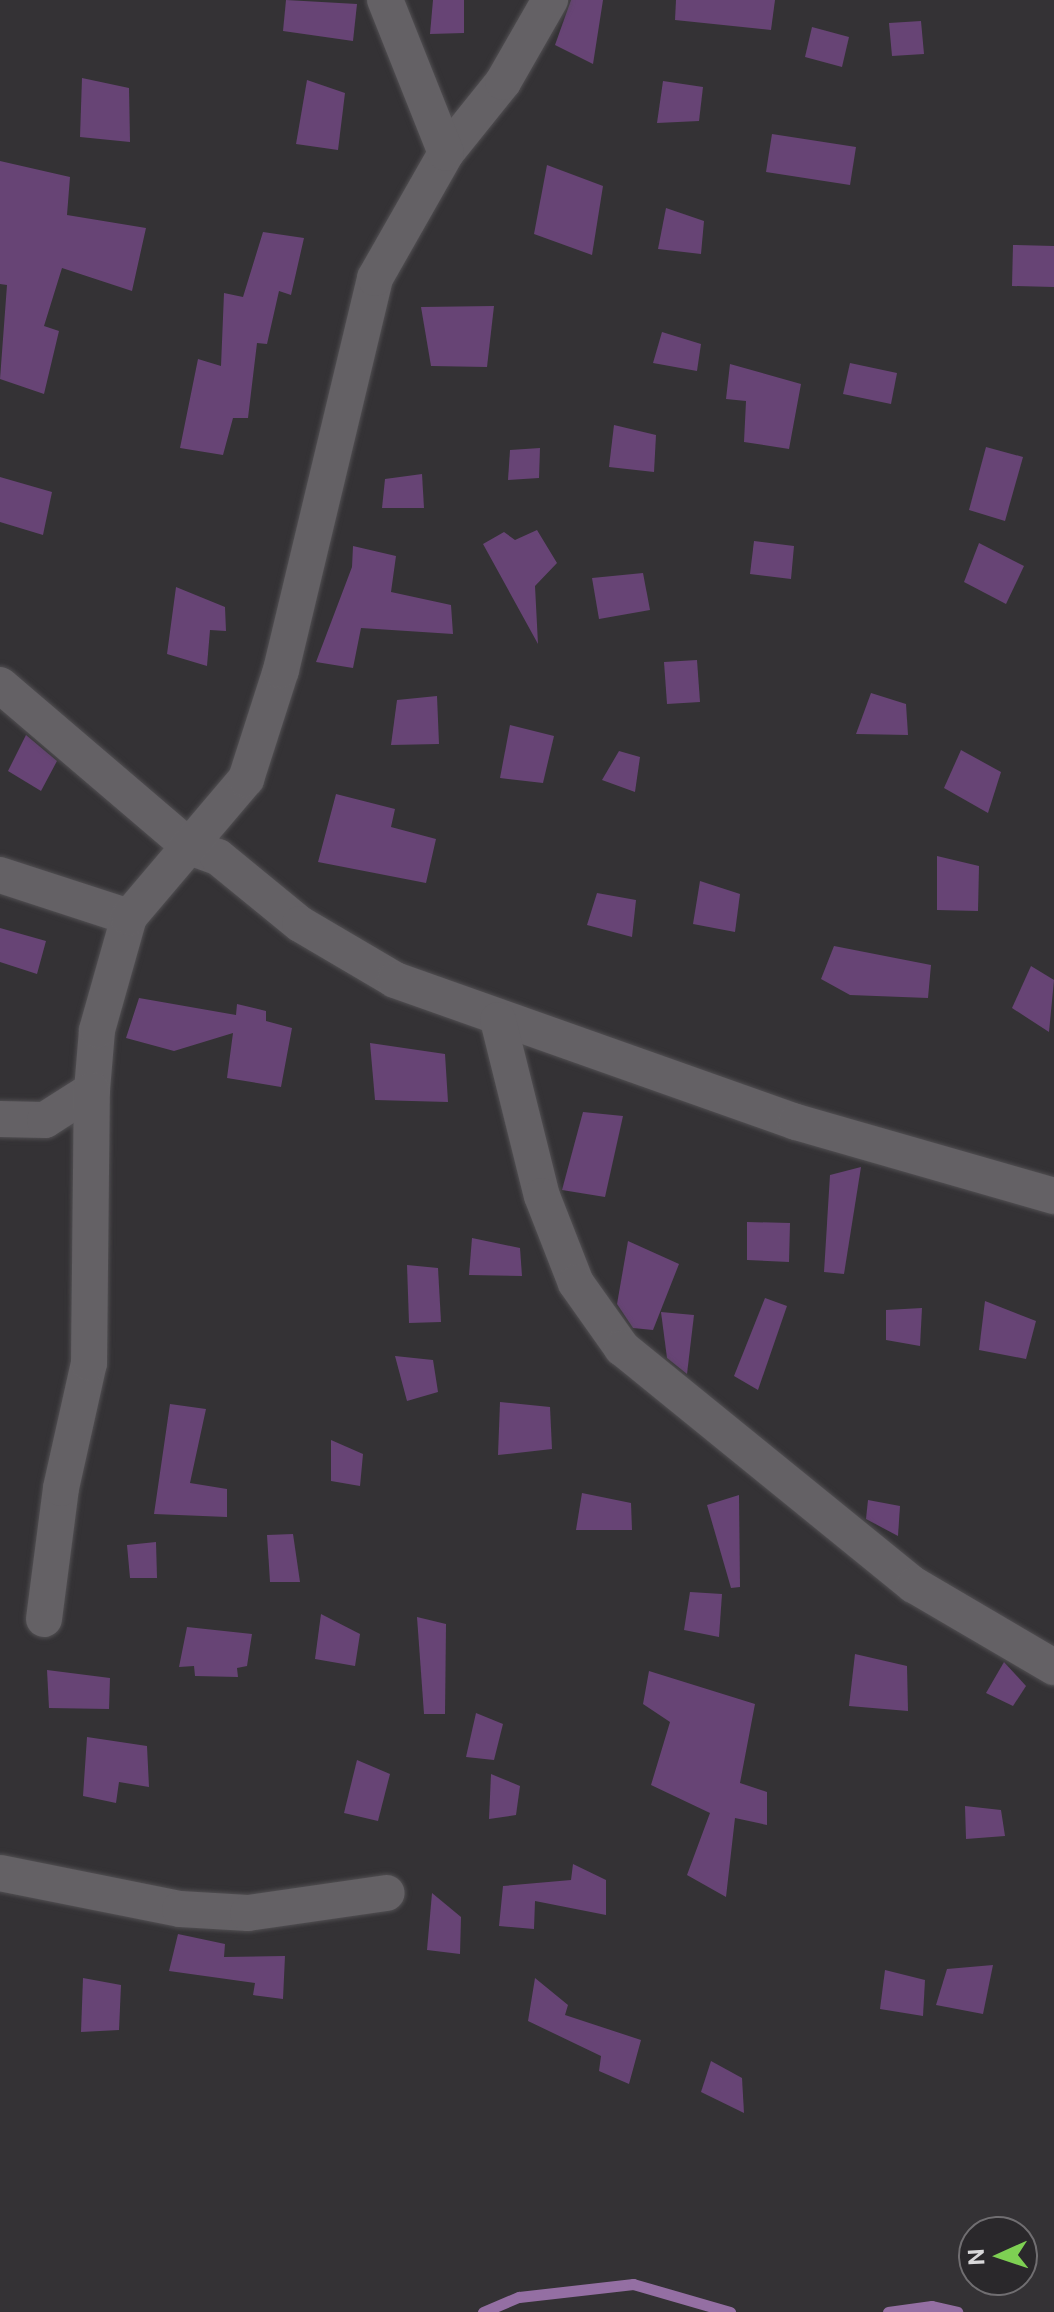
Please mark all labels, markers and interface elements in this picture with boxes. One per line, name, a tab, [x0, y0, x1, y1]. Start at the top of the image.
north arrow	[958, 2216, 1038, 2296]
text: N	[963, 2248, 989, 2266]

